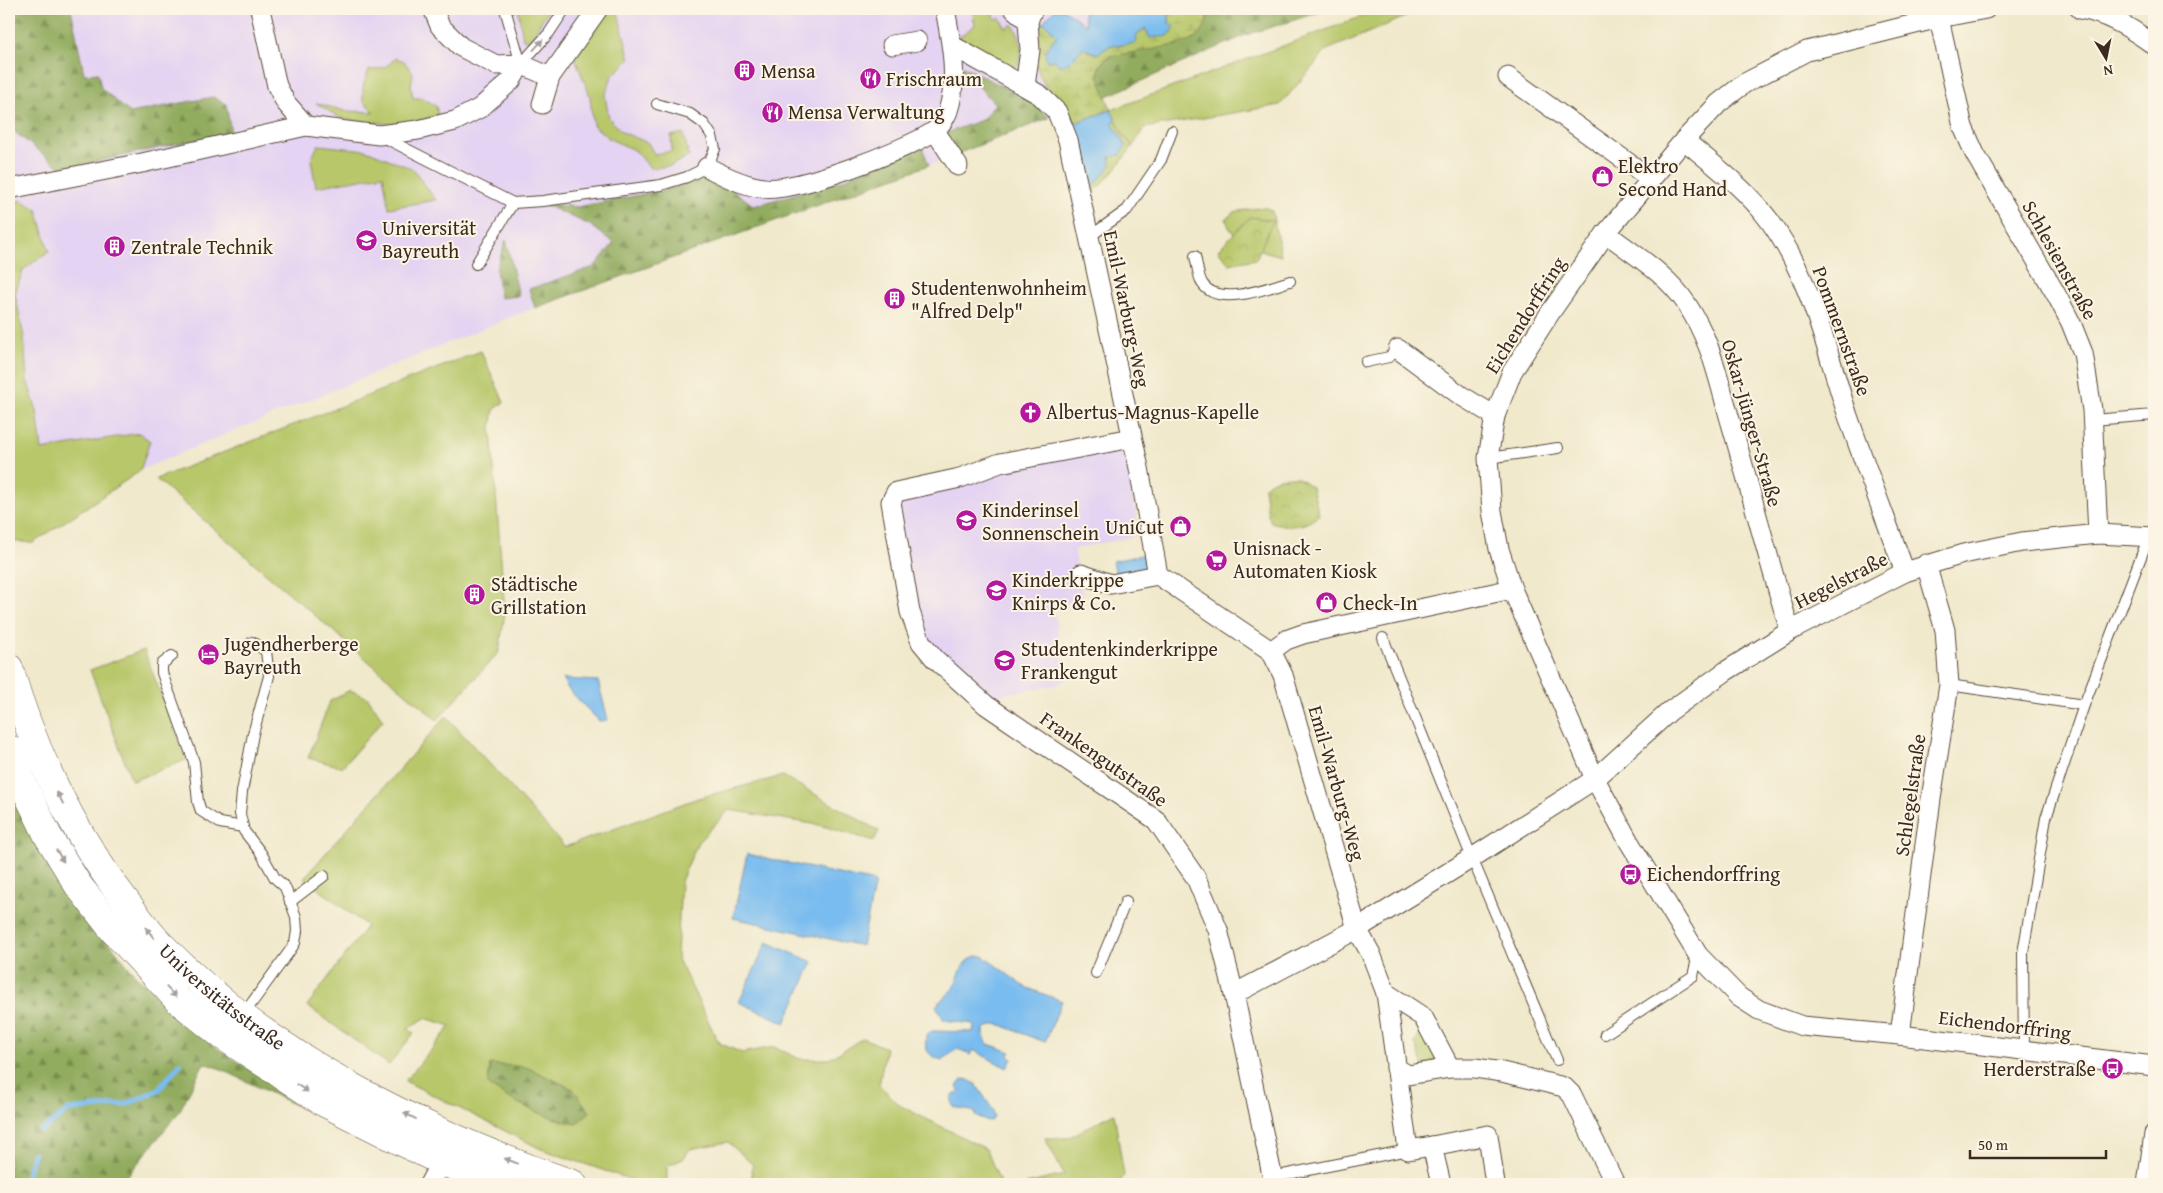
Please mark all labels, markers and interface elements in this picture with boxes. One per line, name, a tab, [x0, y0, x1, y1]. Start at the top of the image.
north arrow	[2080, 32, 2130, 82]
one-way arrow	[532, 39, 543, 51]
place label: Mensa	[761, 56, 816, 85]
building icon: Mensa	[733, 59, 757, 83]
text: N	[2101, 60, 2115, 82]
place label: Frischraum	[886, 64, 983, 93]
restaurant icon: Frischraum	[858, 67, 882, 91]
place label: Mensa Verwaltung	[788, 97, 944, 126]
restaurant icon: Mensa Verwaltung	[760, 100, 784, 124]
place label: Elektro Second Hand	[1618, 151, 1727, 203]
shop icon: Elektro Second Hand	[1590, 165, 1614, 189]
street label: Schlesienstraße	[2016, 195, 2105, 325]
place label: Universität Bayreuth	[382, 213, 476, 265]
street label: Emil-Warburg-Weg	[1097, 227, 1158, 390]
school or university icon: Universität Bayreuth	[354, 228, 378, 252]
place label: Zentrale Technik	[131, 232, 274, 261]
building icon: Zentrale Technik	[103, 235, 127, 259]
street label: Eichendorffring	[1477, 251, 1572, 379]
street label: Pommernstraße	[1806, 262, 1879, 400]
place label: Studentenwohnheim "Alfred Delp"	[911, 273, 1087, 325]
building icon: Studentenwohnheim "Alfred Delp"	[883, 287, 907, 311]
street label: Oskar-Jünger-Straße	[1715, 336, 1790, 510]
place label: Albertus-Magnus-Kapelle	[1046, 397, 1259, 426]
church icon: Albertus-Magnus-Kapelle	[1018, 400, 1042, 424]
place label: Kinderinsel Sonnenschein	[982, 495, 1099, 547]
school or university icon: Kinderinsel Sonnenschein	[954, 509, 978, 533]
place label: UniCut	[1105, 512, 1164, 541]
shop icon: UniCut	[1168, 515, 1192, 539]
place label: Unisnack - Automaten Kiosk	[1233, 533, 1378, 585]
street label: Hegelstraße	[1789, 544, 1892, 615]
supermarket icon: Unisnack - Automaten Kiosk	[1205, 548, 1229, 572]
place label: Kinderkrippe Knirps & Co.	[1012, 565, 1124, 617]
place label: Städtische Grillstation	[491, 569, 586, 621]
school or university icon: Kinderkrippe Knirps & Co.	[984, 579, 1008, 603]
building icon: Städtische Grillstation	[463, 583, 487, 607]
place label: Check-In	[1343, 588, 1417, 617]
shop icon: Check-In	[1315, 591, 1339, 615]
place label: Jugendherberge Bayreuth	[221, 629, 359, 681]
place label: Studentenkinderkrippe Frankengut	[1021, 634, 1218, 686]
hotel icon: Jugendherberge Bayreuth	[196, 643, 220, 667]
school or university icon: Studentenkinderkrippe Frankengut	[993, 649, 1017, 673]
street label: Emil-Warburg-Weg	[1301, 702, 1374, 864]
street label: Frankengutstraße	[1034, 704, 1174, 814]
street label: Schlegelstraße	[1887, 732, 1932, 858]
one-way arrow	[56, 791, 64, 805]
one-way arrow	[55, 849, 64, 862]
place label: Eichendorffring	[1647, 859, 1780, 888]
bus stop icon: Eichendorffring	[1619, 862, 1643, 886]
one-way arrow	[145, 927, 156, 940]
street label: Universitätsstraße	[153, 936, 292, 1057]
one-way arrow	[165, 986, 177, 998]
street label: Eichendorffring	[1937, 1002, 2073, 1047]
place label: Herderstraße	[1983, 1054, 2096, 1083]
bus stop icon: Herderstraße	[2100, 1057, 2124, 1081]
one-way arrow	[296, 1083, 309, 1092]
one-way arrow	[403, 1112, 417, 1120]
scale bar	[1970, 1128, 2107, 1160]
text: 50 m	[1978, 1134, 2009, 1155]
one-way arrow	[503, 1157, 518, 1165]

